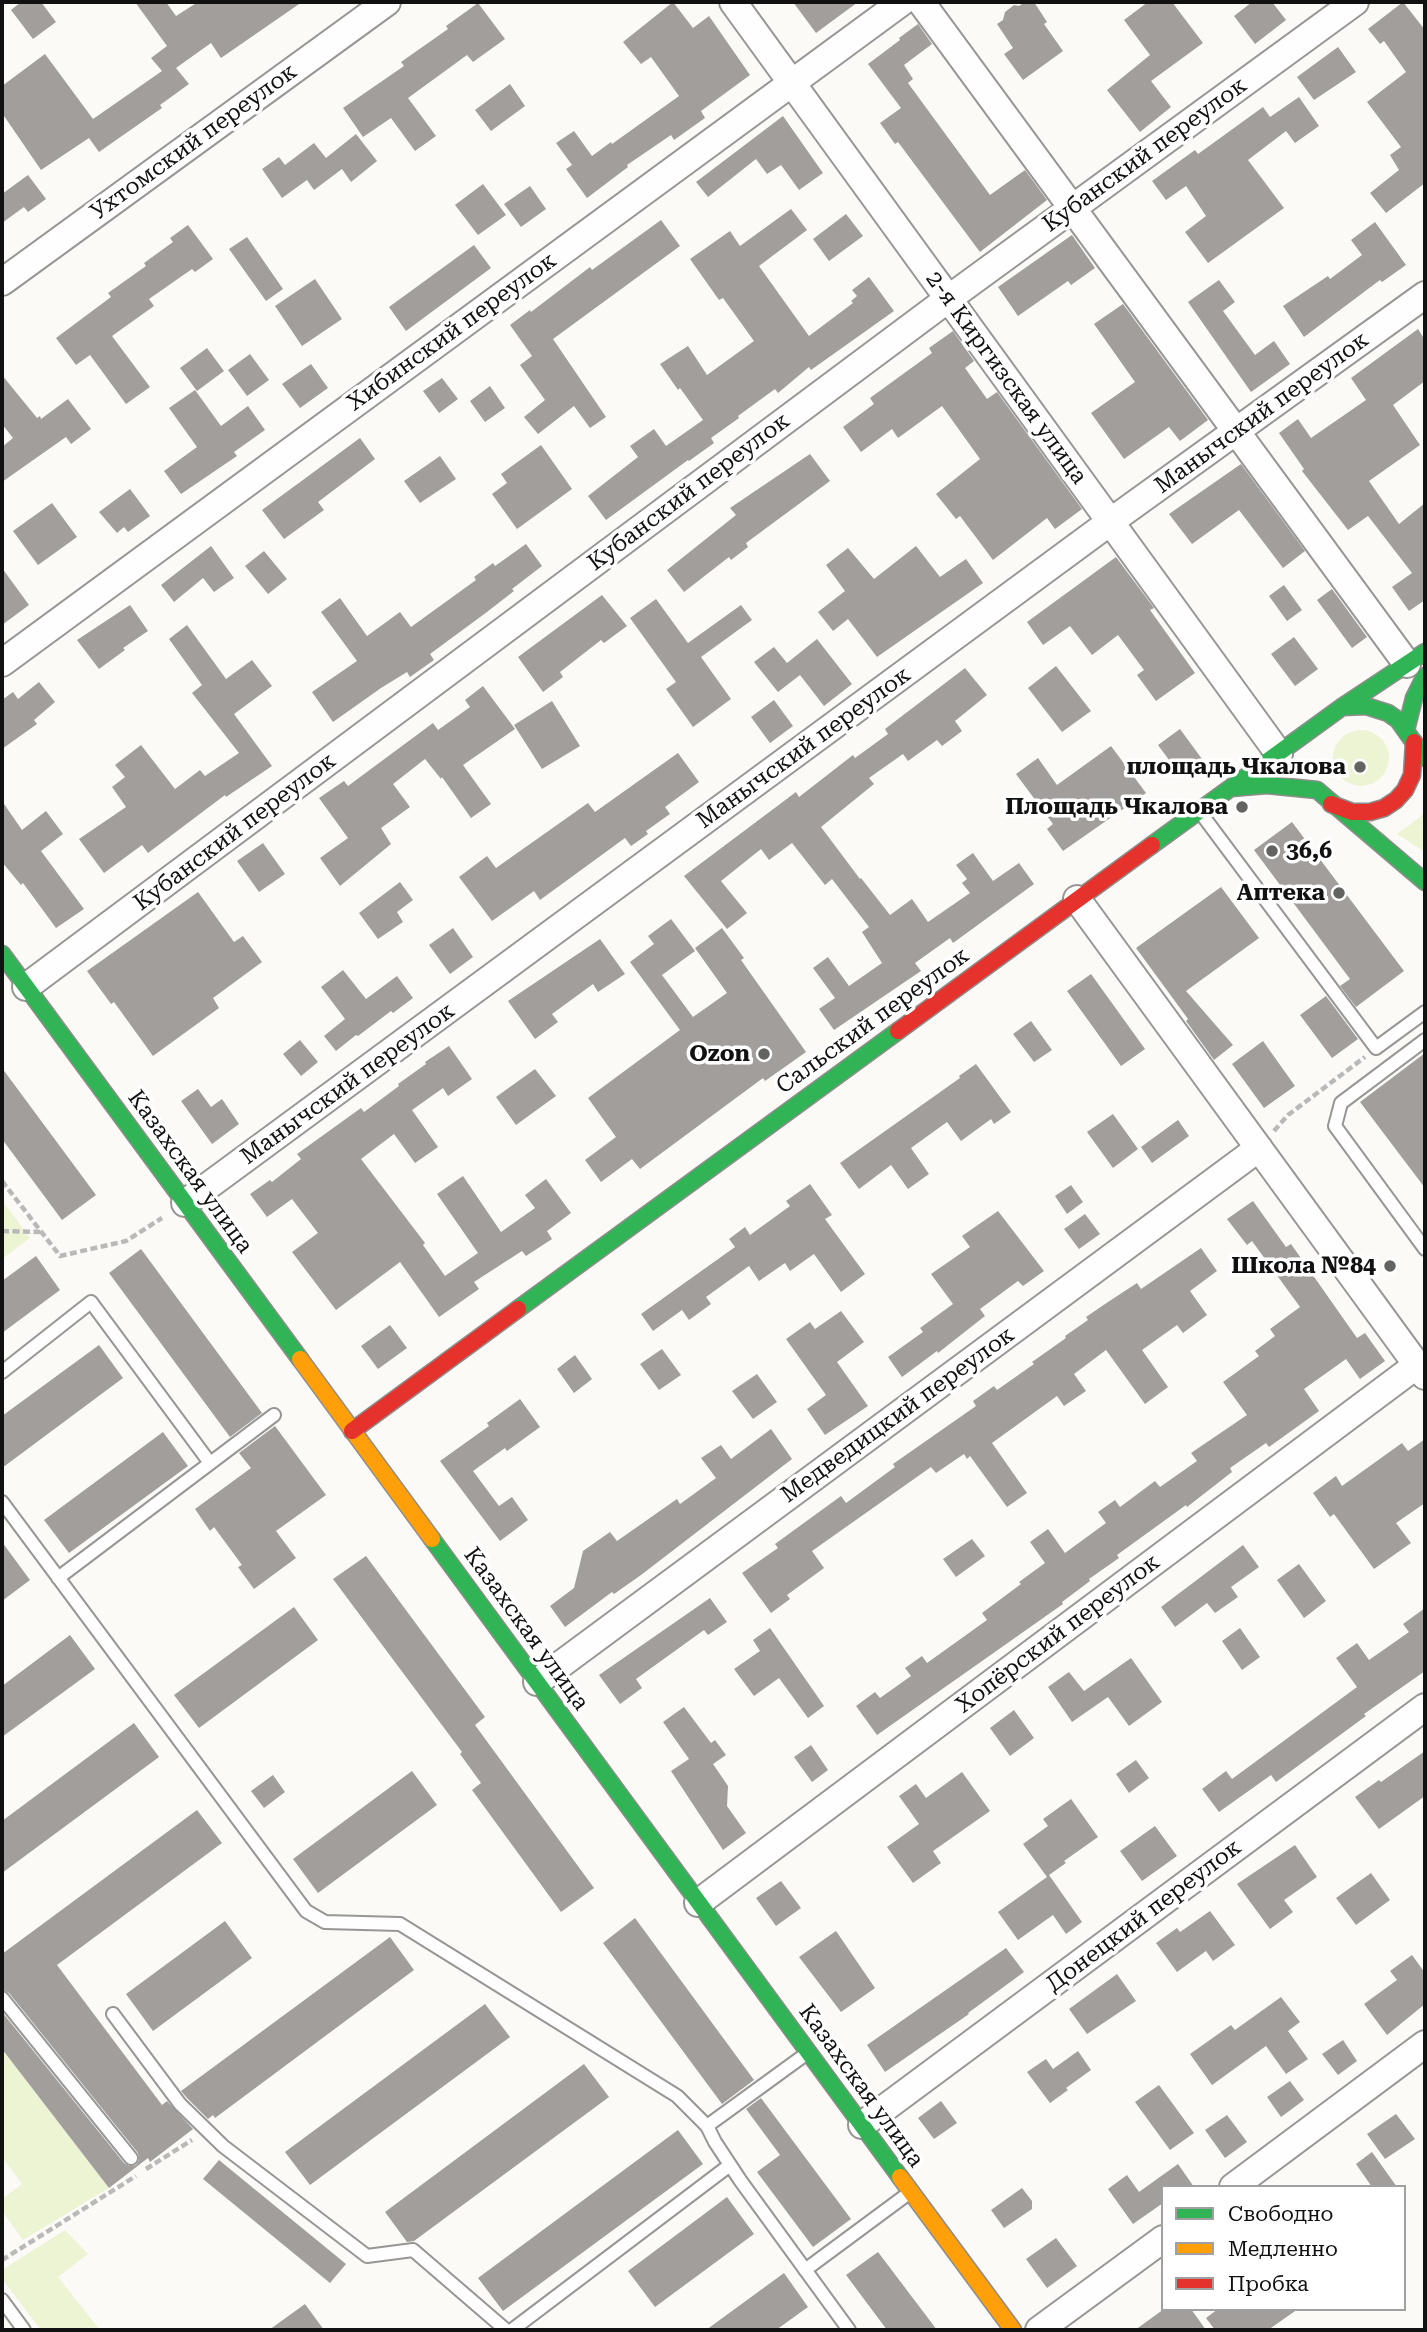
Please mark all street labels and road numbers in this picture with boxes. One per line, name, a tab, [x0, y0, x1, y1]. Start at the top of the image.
street label: Ухтомский переулок	[85, 58, 303, 226]
street label: Кубанский переулок	[1038, 72, 1252, 238]
street label: Хибинский переулок	[342, 247, 562, 417]
street label: 2-я Киргизская улица	[919, 266, 1093, 490]
street label: Манычский переулок	[1150, 326, 1374, 500]
street label: Кубанский переулок	[583, 407, 795, 577]
street label: Манычский переулок	[692, 661, 916, 835]
street label: Кубанский переулок	[129, 747, 341, 917]
street label: Сальский переулок	[771, 942, 975, 1100]
street label: Манычский переулок	[236, 997, 460, 1171]
street label: Казахская улица	[122, 1085, 258, 1259]
street label: Медведицкий переулок	[776, 1321, 1020, 1509]
street label: Казахская улица	[458, 1542, 594, 1716]
street label: Хопёрский переулок	[951, 1548, 1165, 1720]
street label: Донецкий переулок	[1041, 1834, 1247, 1998]
street label: Казахская улица	[793, 1999, 929, 2173]

